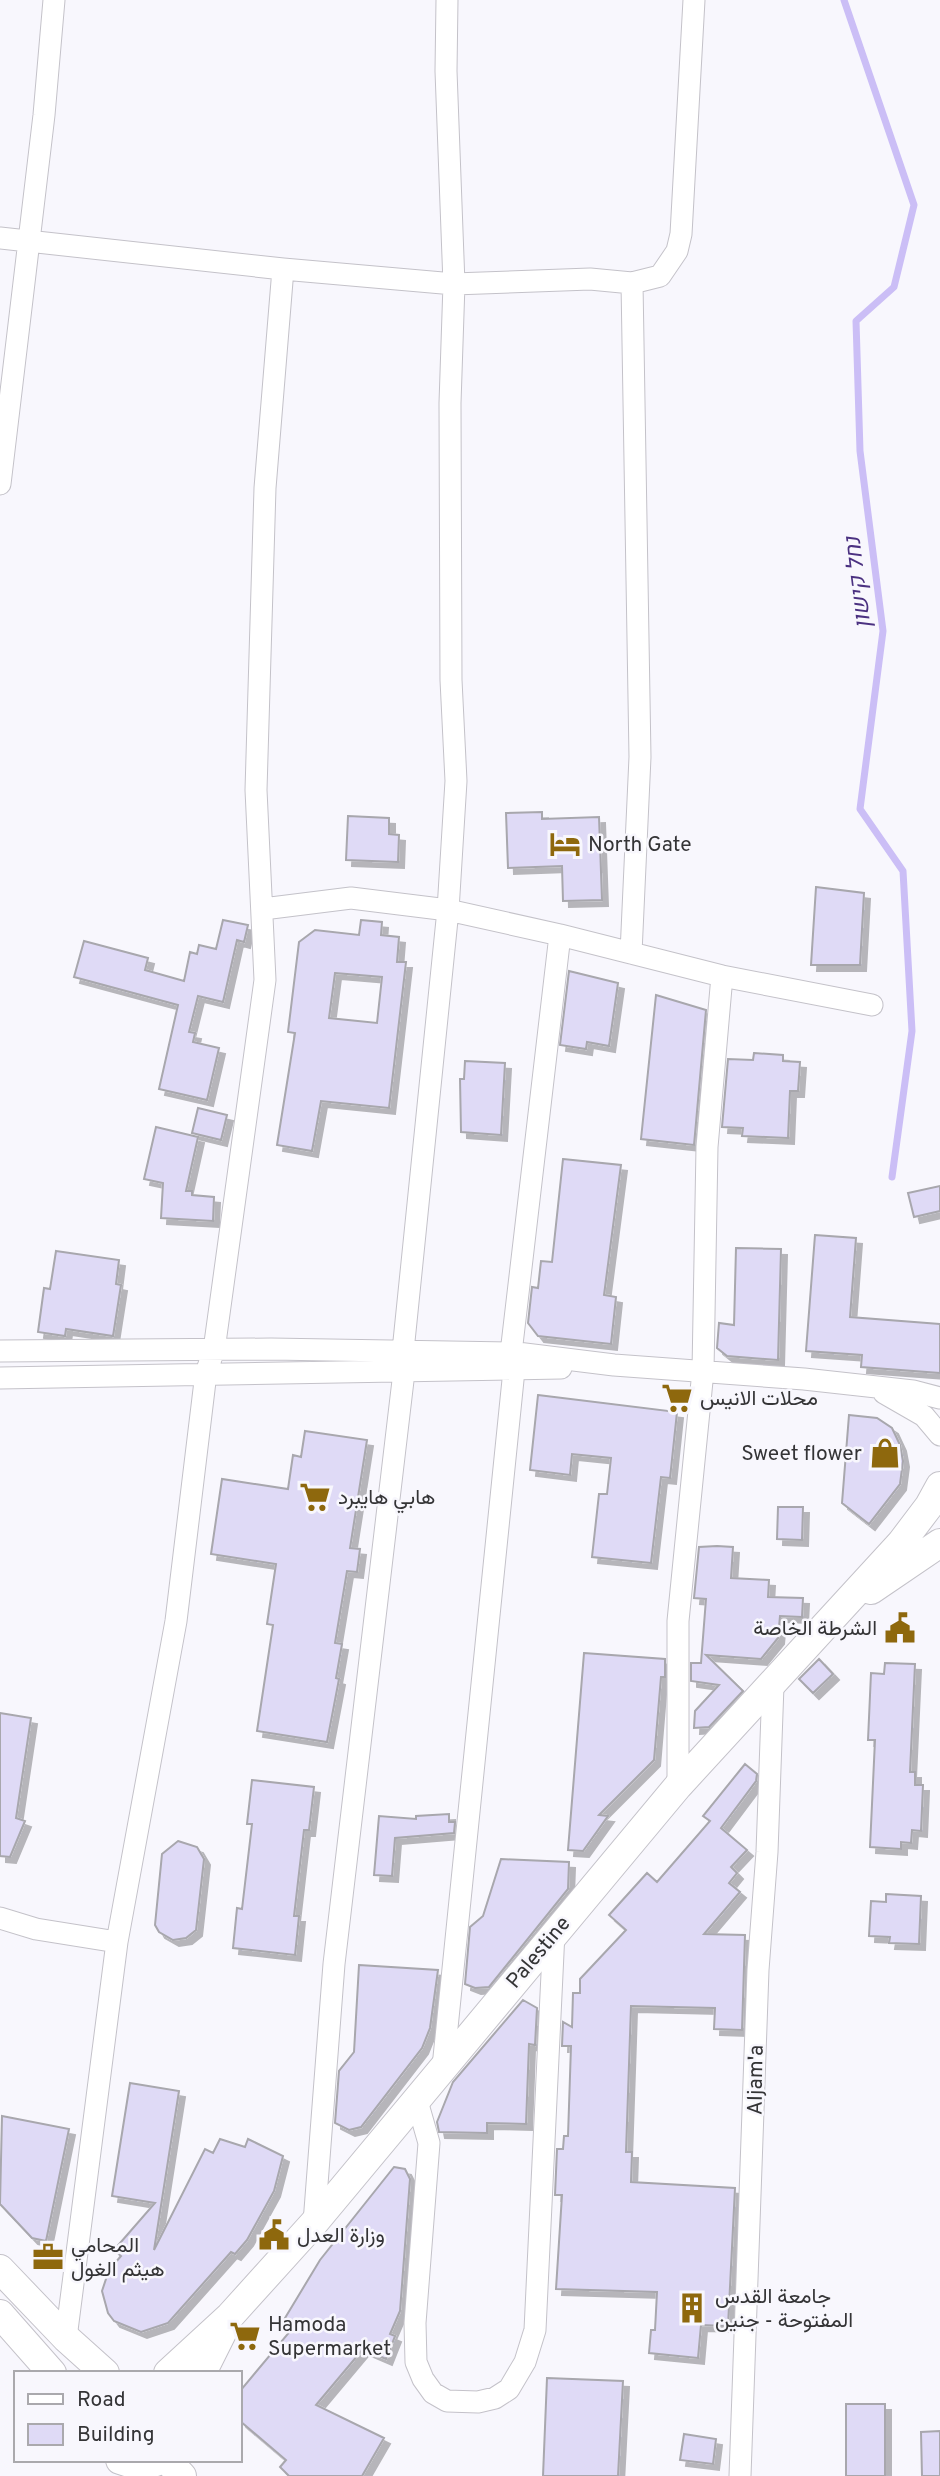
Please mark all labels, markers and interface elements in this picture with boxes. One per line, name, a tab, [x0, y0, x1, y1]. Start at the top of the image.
water label: נחל קישון	[839, 533, 879, 630]
hotel icon: North Gate	[548, 827, 582, 861]
place label: North Gate	[588, 832, 692, 859]
supermarket icon: محلات الانيس	[660, 1381, 694, 1415]
place label: محلات الانيس	[700, 1386, 818, 1413]
shop icon: Sweet flower	[868, 1436, 902, 1470]
place label: Sweet flower	[741, 1441, 862, 1468]
supermarket icon: هابي هايبرد	[298, 1480, 332, 1514]
place label: هابي هايبرد	[338, 1485, 435, 1514]
public building icon: الشرطة الخاصة	[883, 1611, 917, 1645]
place label: الشرطة الخاصة	[753, 1616, 877, 1643]
street label: Palestine	[501, 1911, 577, 1995]
street label: Aljam'a	[742, 2045, 771, 2115]
public building icon: وزارة العدل	[257, 2218, 291, 2252]
place label: وزارة العدل	[297, 2223, 385, 2250]
place label: المحامي هيثم الغول	[71, 2233, 165, 2284]
office icon: المحامي هيثم الغول	[31, 2240, 65, 2274]
place label: جامعة القدس المفتوحة - جنين	[715, 2284, 853, 2335]
building icon: جامعة القدس المفتوحة - جنين	[675, 2291, 709, 2325]
place label: Hamoda Supermarket	[268, 2312, 391, 2363]
supermarket icon: Hamoda Supermarket	[228, 2319, 262, 2353]
legend	[14, 2371, 242, 2462]
text: Road	[77, 2387, 126, 2414]
text: Building	[77, 2422, 155, 2449]

